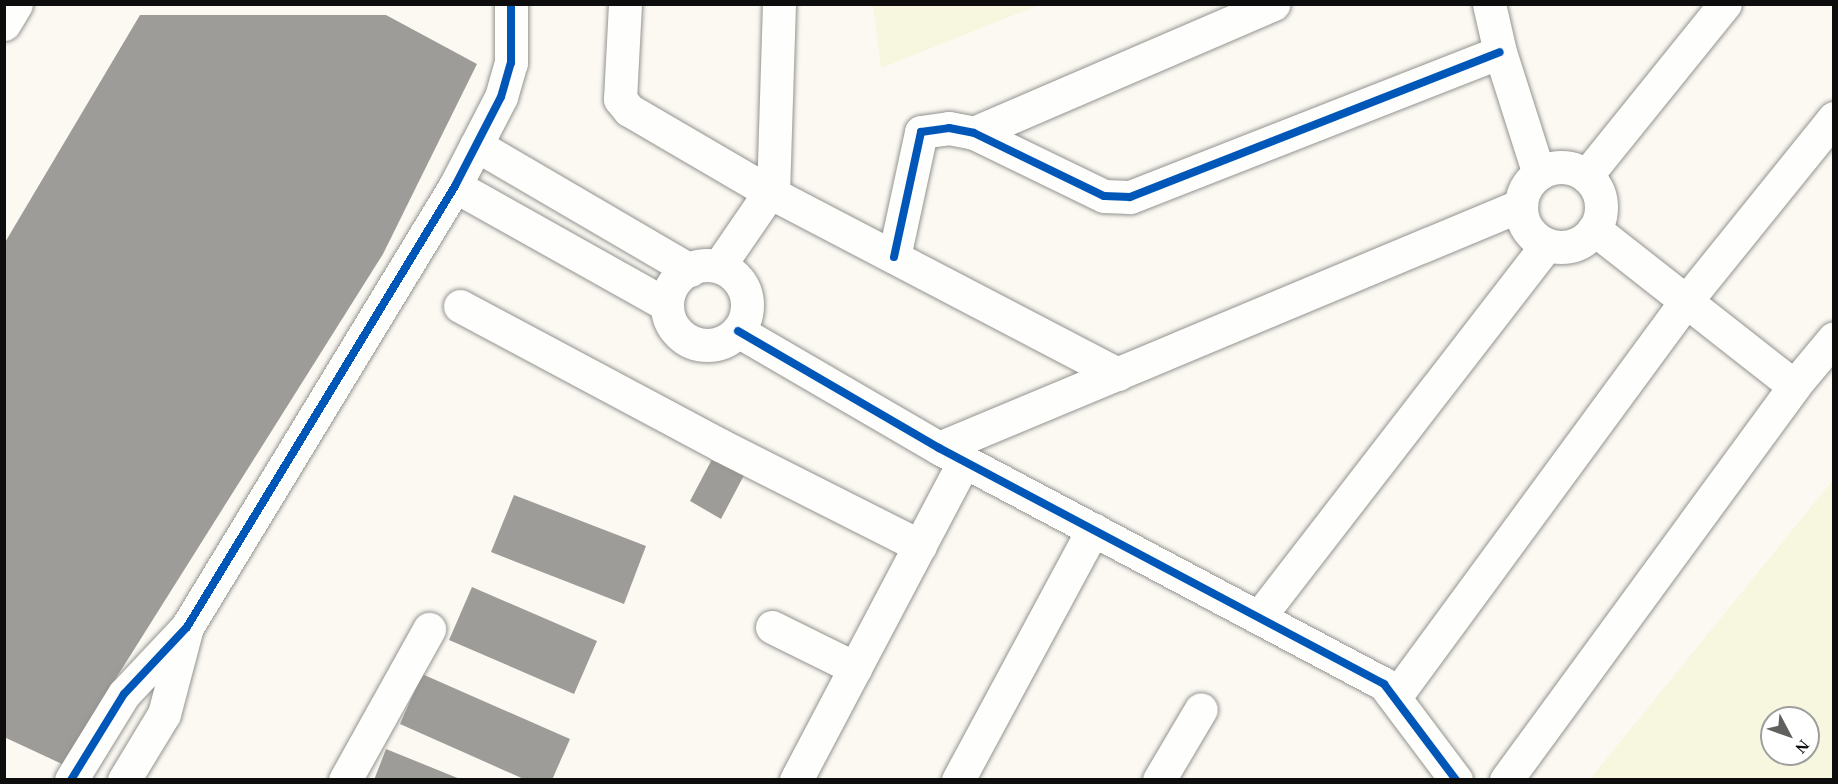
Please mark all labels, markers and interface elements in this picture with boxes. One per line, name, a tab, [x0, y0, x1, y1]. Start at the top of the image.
north arrow	[1760, 706, 1820, 766]
text: N	[1792, 737, 1813, 757]

